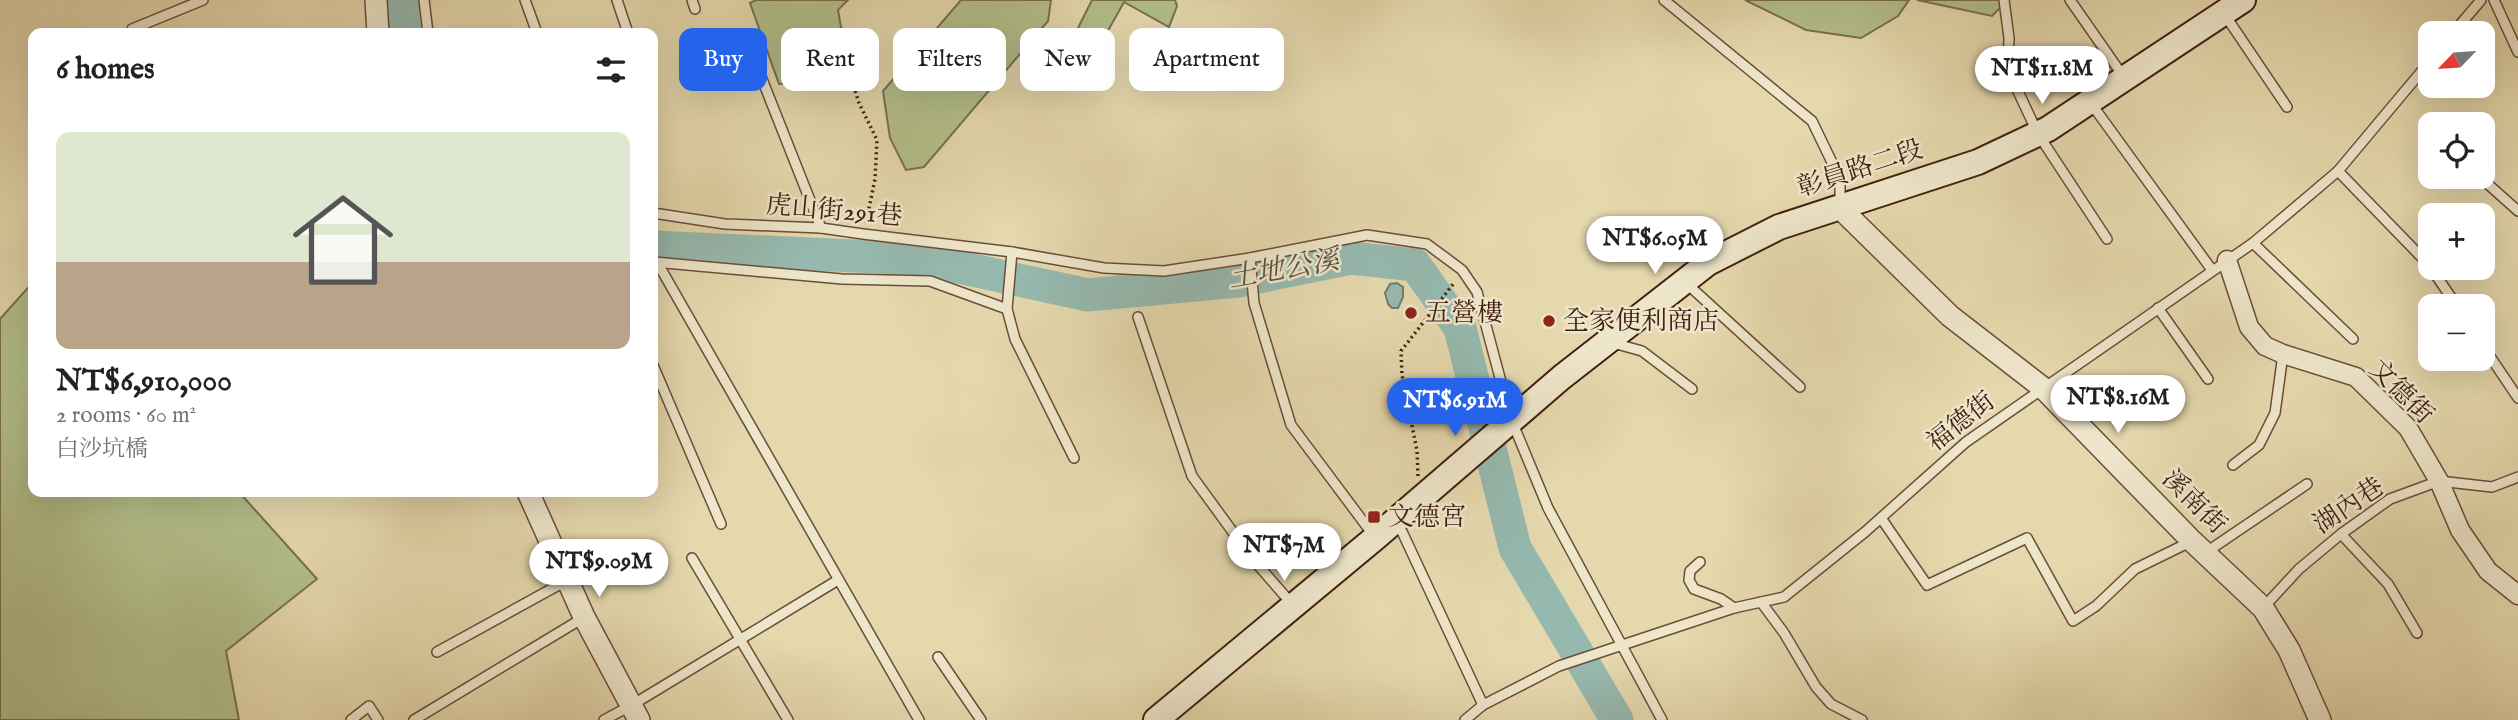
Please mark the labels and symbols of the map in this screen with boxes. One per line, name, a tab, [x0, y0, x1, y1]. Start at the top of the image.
north arrow	[2418, 21, 2496, 98]
pin: NT$11.8M	[1970, 46, 2114, 106]
street label: 彰員路二段	[1793, 133, 1927, 205]
street label: 虎山街291巷	[764, 189, 904, 233]
pin: NT$6.05M	[1583, 216, 1727, 276]
water label: 土地公溪	[1226, 243, 1345, 297]
place label: 五營樓	[1425, 297, 1503, 330]
marker: 五營樓	[1403, 305, 1419, 321]
place label: 全家便利商店	[1563, 305, 1719, 338]
marker: 全家便利商店	[1541, 313, 1557, 329]
street label: 文德街	[2362, 353, 2440, 431]
pin: NT$8.16M	[2046, 376, 2190, 435]
pin: NT$6.91M	[1383, 378, 1527, 438]
street label: 福德街	[1920, 385, 2002, 459]
street label: 溪南街	[2155, 463, 2233, 541]
street label: 湖內巷	[2307, 471, 2391, 541]
place label: 文德宮	[1388, 501, 1466, 534]
marker: 文德宮	[1366, 509, 1382, 525]
pin: NT$7M	[1235, 524, 1333, 583]
pin: NT$9.09M	[527, 540, 671, 599]

